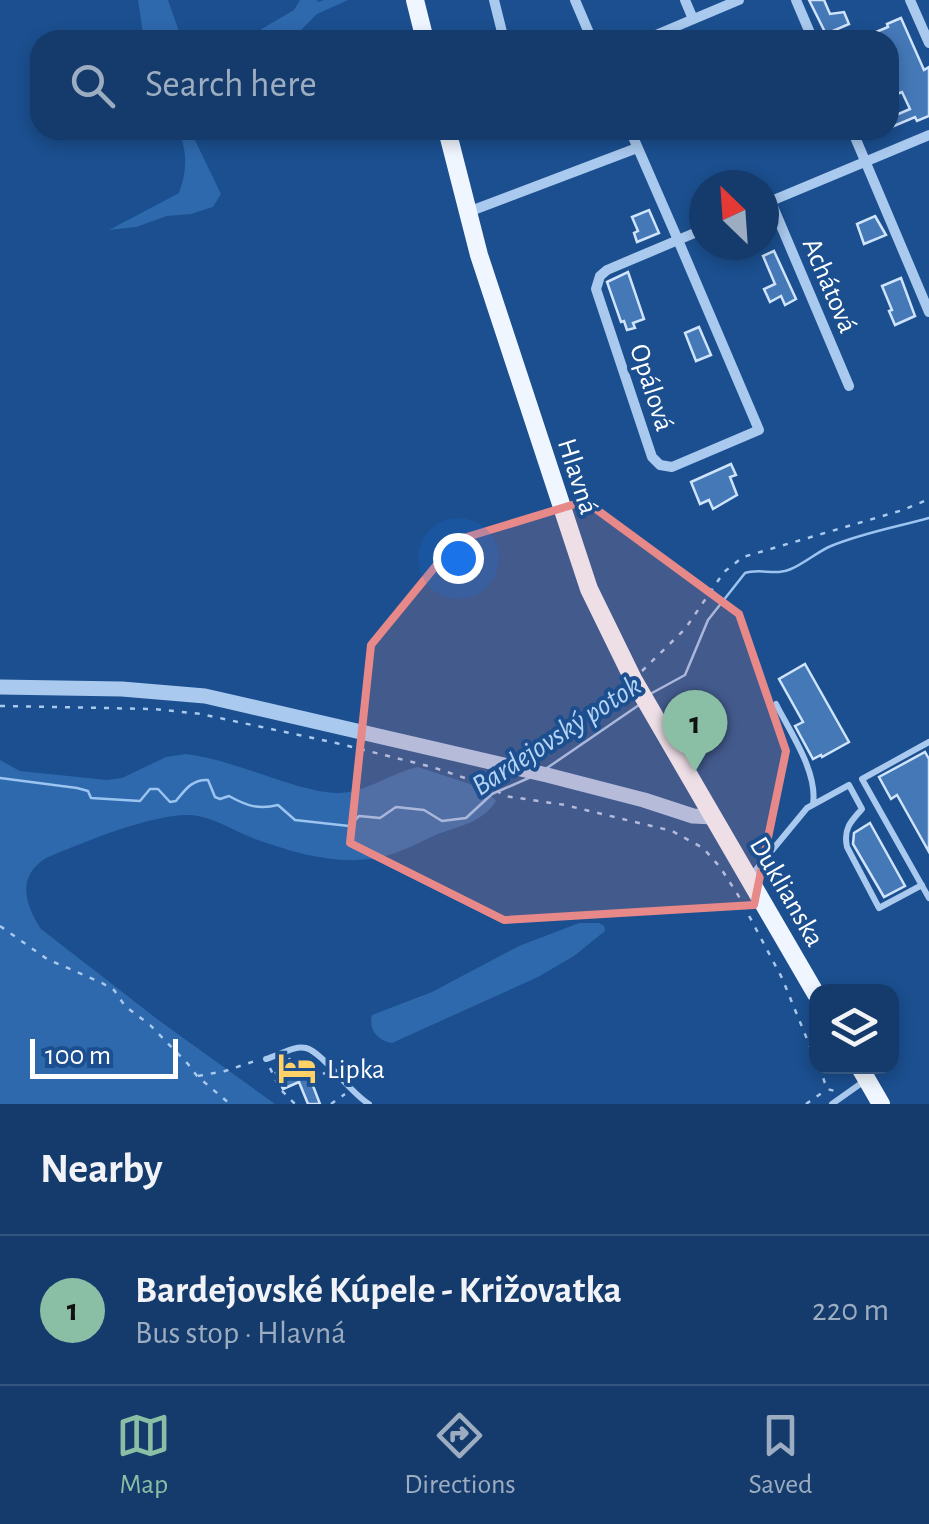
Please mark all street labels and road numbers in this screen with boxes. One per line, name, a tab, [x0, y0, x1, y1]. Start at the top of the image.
street label: Achátová	[797, 234, 862, 337]
street label: Opálová	[624, 341, 678, 435]
street label: Hlavná	[552, 435, 602, 518]
street label: Duklianska	[744, 832, 829, 952]

